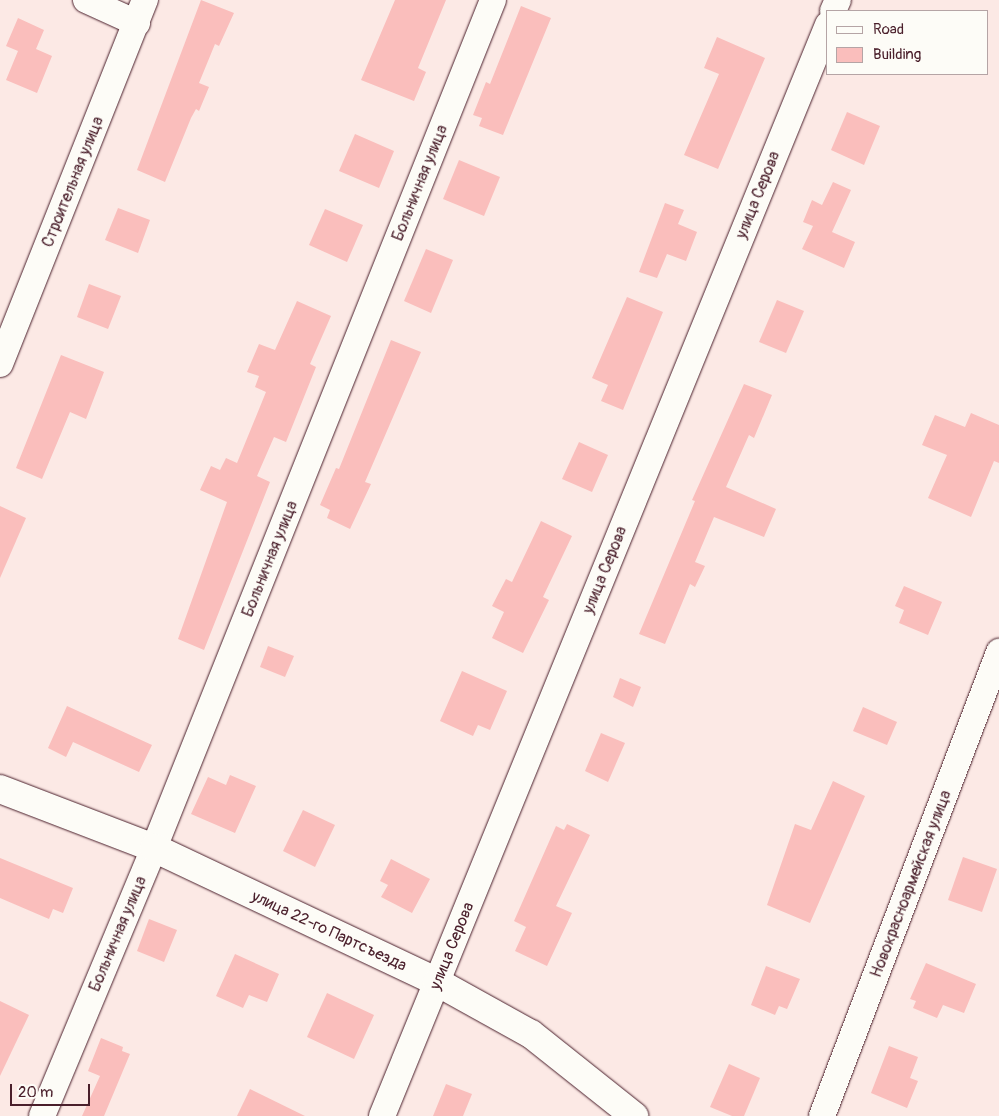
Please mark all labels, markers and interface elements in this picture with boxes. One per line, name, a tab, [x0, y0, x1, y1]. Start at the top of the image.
legend	[826, 10, 989, 75]
text: Road	[873, 20, 904, 39]
text: Building	[873, 45, 921, 64]
street label: Строительная улица	[38, 114, 108, 250]
street label: Больничная улица	[388, 122, 452, 244]
street label: улица Серова	[732, 149, 784, 241]
street label: Больничная улица	[238, 498, 302, 620]
street label: улица Серова	[579, 524, 631, 616]
street label: Новокрасноармейская улица	[866, 788, 956, 980]
street label: Больничная улица	[85, 873, 151, 995]
street label: улица 22-го Партсъезда	[248, 887, 410, 975]
street label: улица Серова	[426, 900, 478, 992]
scale bar	[12, 1074, 92, 1106]
text: 20 m	[18, 1083, 53, 1102]

